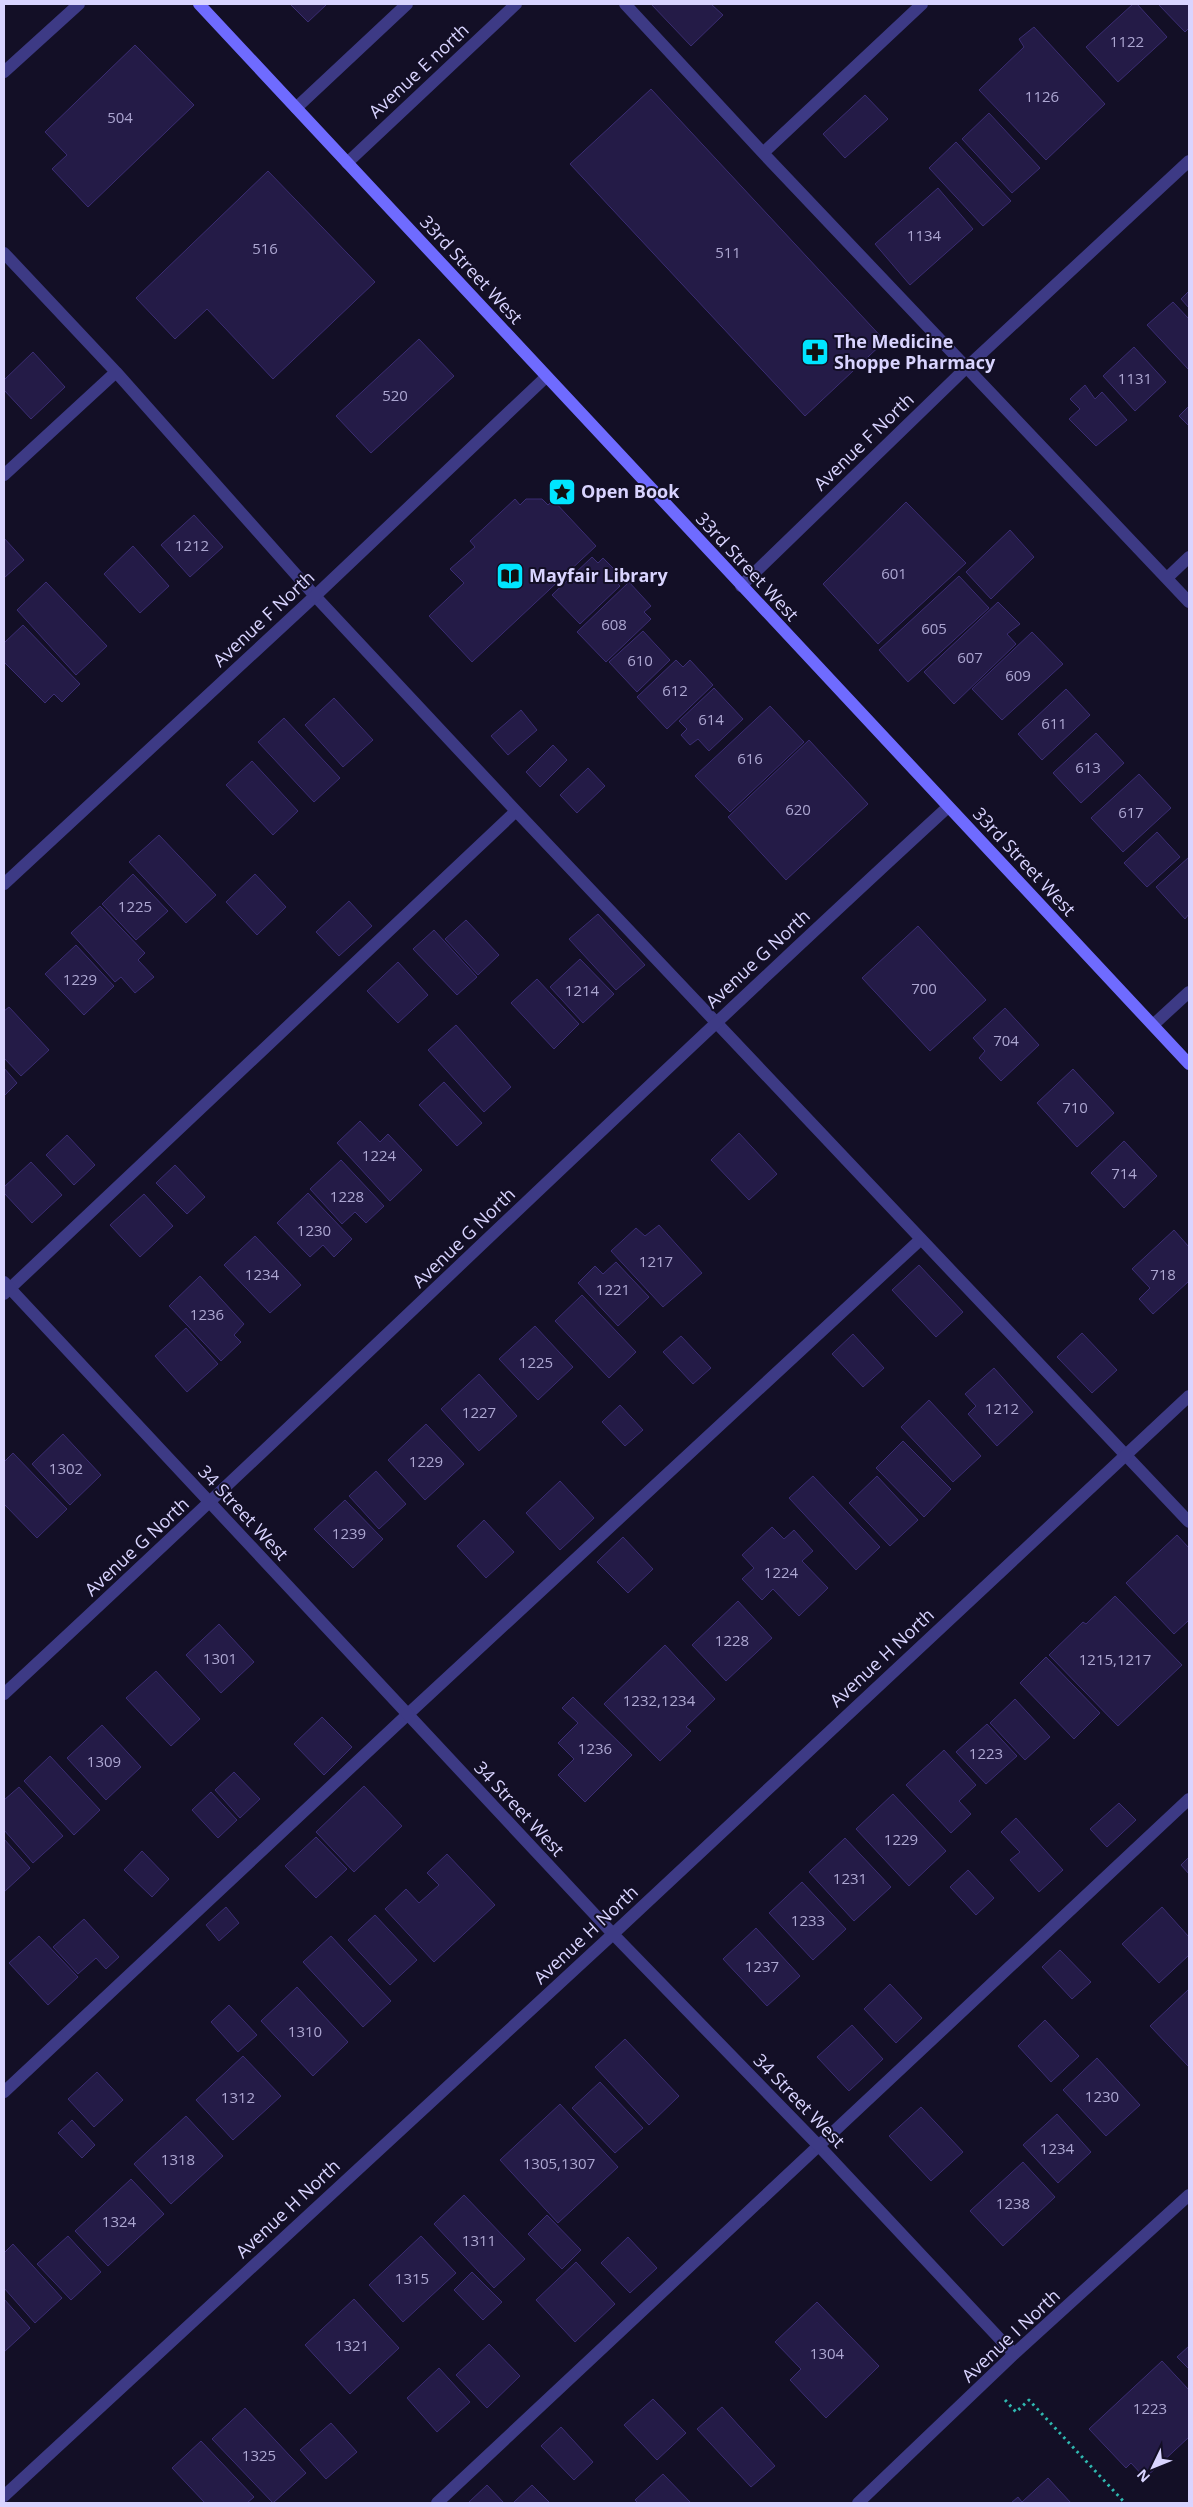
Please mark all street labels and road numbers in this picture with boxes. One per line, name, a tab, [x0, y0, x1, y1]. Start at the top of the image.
street label: Avenue E north	[363, 18, 474, 123]
street label: 33rd Street West	[415, 210, 528, 329]
street label: Avenue F North	[808, 387, 919, 495]
street label: 33rd Street West	[691, 507, 804, 626]
street label: Avenue F North	[207, 565, 319, 672]
street label: 33rd Street West	[968, 802, 1081, 921]
street label: Avenue G North	[700, 904, 815, 1013]
street label: Avenue G North	[407, 1182, 520, 1293]
street label: 34 Street West	[193, 1460, 294, 1565]
street label: Avenue G North	[79, 1492, 194, 1601]
street label: Avenue H North	[824, 1603, 939, 1712]
street label: 34 Street West	[469, 1756, 570, 1861]
street label: Avenue H North	[528, 1880, 643, 1989]
street label: 34 Street West	[749, 2048, 851, 2152]
street label: Avenue H North	[230, 2154, 345, 2263]
street label: Avenue I North	[956, 2283, 1065, 2387]

